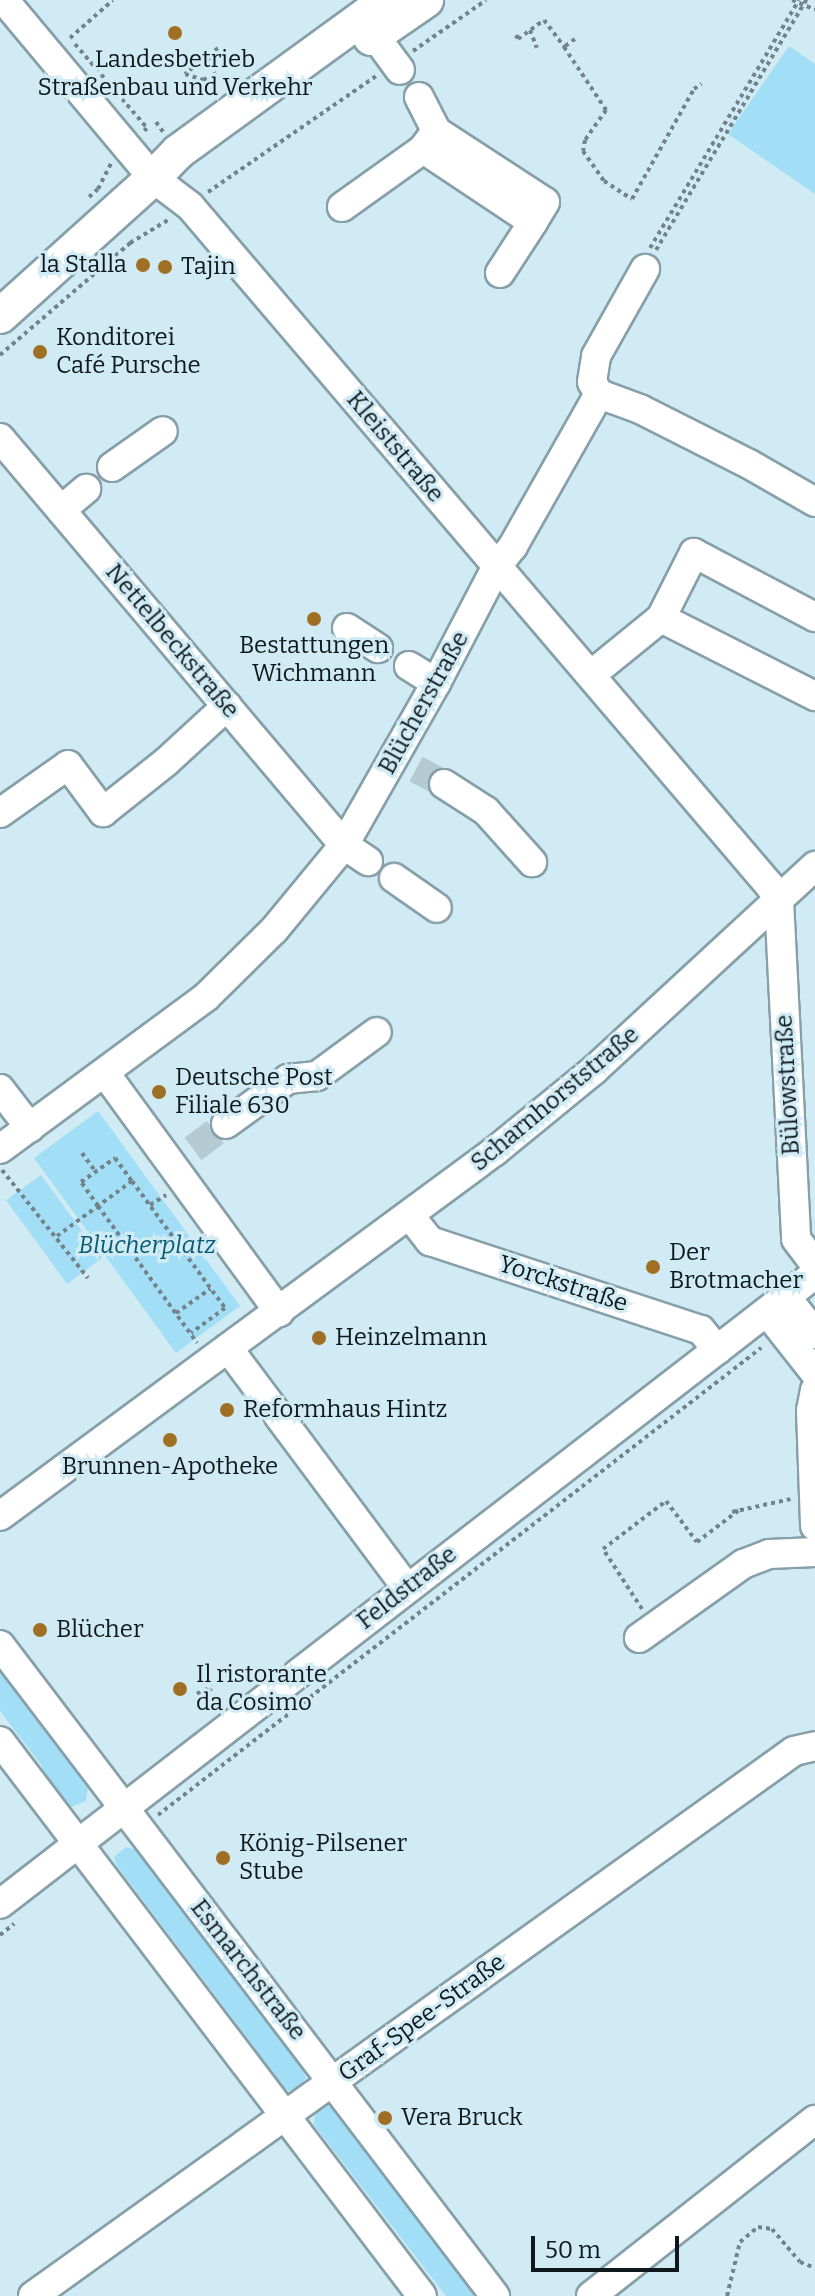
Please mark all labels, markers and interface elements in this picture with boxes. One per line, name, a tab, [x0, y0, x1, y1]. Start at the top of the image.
marker: Landesbetrieb Straßenbau und Verkehr	[166, 24, 184, 42]
place label: Landesbetrieb Straßenbau und Verkehr	[38, 46, 312, 102]
place label: la Stalla	[40, 251, 127, 279]
place label: Tajin	[181, 253, 236, 281]
marker: la Stalla	[134, 256, 152, 274]
marker: Tajin	[156, 258, 174, 276]
place label: Konditorei Café Pursche	[56, 324, 201, 380]
marker: Konditorei Café Pursche	[31, 343, 49, 361]
street label: Kleiststraße	[340, 386, 450, 508]
street label: Nettelbeckstraße	[99, 558, 245, 724]
marker: Bestattungen Wichmann	[305, 610, 323, 628]
street label: Blücherstraße	[373, 627, 475, 779]
place label: Bestattungen Wichmann	[239, 632, 389, 688]
street label: Bülowstraße	[770, 1014, 806, 1156]
street label: Scharnhorststraße	[465, 1020, 645, 1178]
place label: Deutsche Post Filiale 630	[175, 1064, 333, 1120]
marker: Deutsche Post Filiale 630	[150, 1083, 168, 1101]
park label: Blücherplatz	[78, 1232, 216, 1260]
place label: Der Brotmacher	[669, 1239, 803, 1295]
street label: Yorckstraße	[495, 1250, 631, 1318]
marker: Der Brotmacher	[644, 1258, 662, 1276]
place label: Heinzelmann	[335, 1324, 487, 1352]
marker: Heinzelmann	[310, 1329, 328, 1347]
place label: Reformhaus Hintz	[243, 1396, 447, 1424]
marker: Reformhaus Hintz	[218, 1401, 236, 1419]
marker: Brunnen-Apotheke	[161, 1431, 179, 1449]
place label: Brunnen-Apotheke	[62, 1453, 278, 1481]
street label: Feldstraße	[352, 1540, 462, 1636]
place label: Blücher	[56, 1616, 143, 1644]
marker: Blücher	[31, 1621, 49, 1639]
place label: Il ristorante da Cosimo	[196, 1661, 327, 1717]
marker: Il ristorante da Cosimo	[171, 1680, 189, 1698]
place label: König-Pilsener Stube	[239, 1830, 407, 1886]
marker: König-Pilsener Stube	[214, 1849, 232, 1867]
street label: Esmarchstraße	[184, 1894, 312, 2046]
street label: Graf-Spee-Straße	[333, 1948, 511, 2088]
place label: Vera Bruck	[401, 2104, 523, 2132]
marker: Vera Bruck	[376, 2109, 394, 2127]
scale bar	[535, 2220, 683, 2270]
text: 50 m	[545, 2236, 601, 2264]

